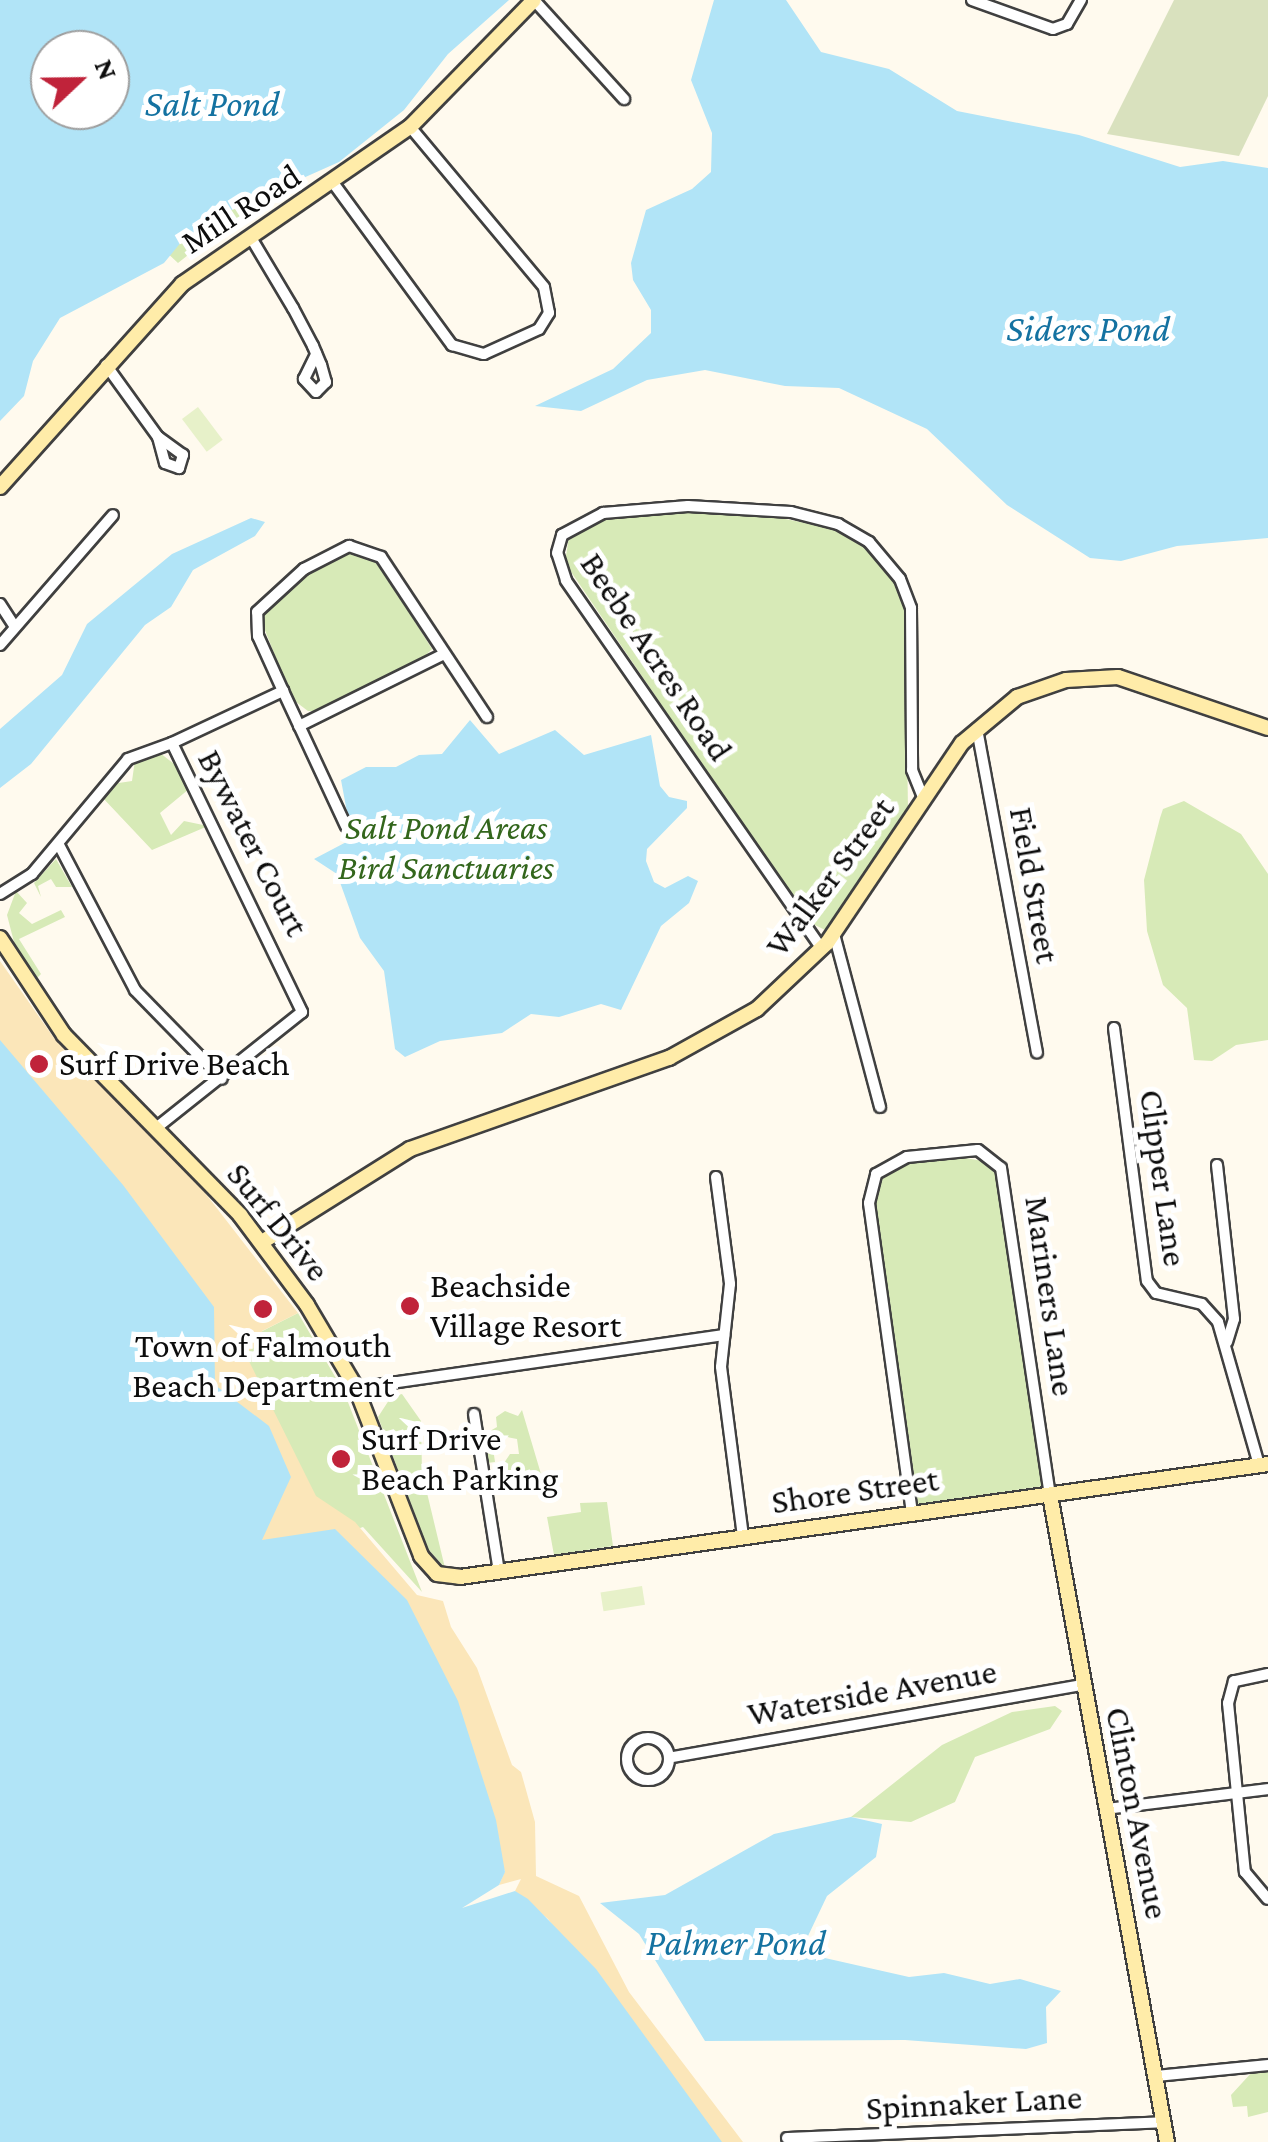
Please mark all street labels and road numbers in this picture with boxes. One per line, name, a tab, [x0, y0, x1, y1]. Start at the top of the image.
street label: Mill Road	[173, 155, 309, 263]
street label: Beebe Acres Road	[571, 545, 741, 769]
street label: Bywater Court	[188, 743, 318, 943]
street label: Walker Street	[756, 789, 904, 965]
street label: Field Street	[1000, 804, 1068, 966]
street label: Clipper Lane	[1130, 1087, 1196, 1269]
street label: Surf Drive	[217, 1154, 339, 1290]
street label: Mariners Lane	[1015, 1193, 1085, 1399]
street label: Shore Street	[769, 1459, 941, 1523]
street label: Waterside Avenue	[744, 1650, 1000, 1736]
street label: Clinton Avenue	[1096, 1703, 1178, 1923]
street label: Spinnaker Lane	[865, 2076, 1083, 2130]

